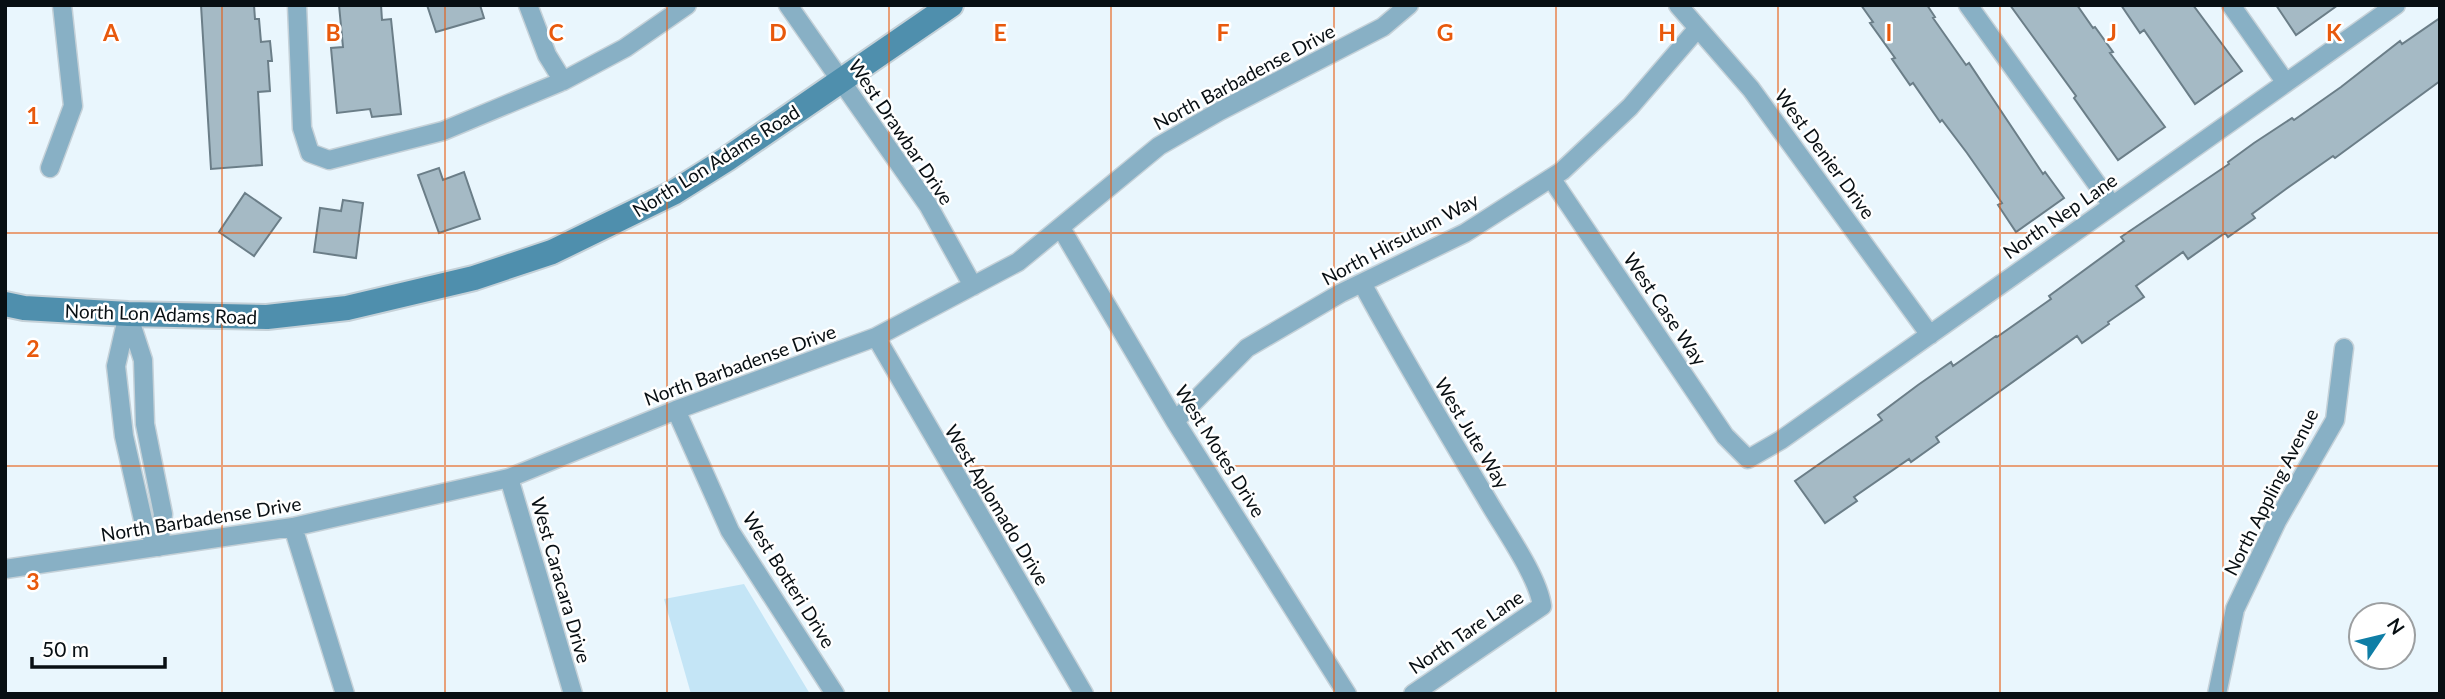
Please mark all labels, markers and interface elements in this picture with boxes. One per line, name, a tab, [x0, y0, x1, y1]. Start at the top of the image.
text: A	[102, 18, 120, 46]
text: B	[325, 18, 341, 46]
text: C	[548, 18, 564, 46]
text: D	[769, 18, 787, 46]
text: E	[993, 18, 1007, 46]
text: F	[1216, 18, 1230, 46]
text: G	[1437, 18, 1453, 46]
text: H	[1658, 18, 1676, 46]
text: I	[1886, 18, 1892, 46]
text: J	[2107, 18, 2117, 46]
text: K	[2326, 18, 2342, 46]
street label: North Barbadense Drive	[1149, 19, 1339, 134]
street label: West Drawbar Drive	[844, 55, 959, 209]
street label: West Denier Drive	[1771, 84, 1880, 223]
street label: North Lon Adams Road	[628, 100, 803, 221]
text: 1	[26, 101, 40, 129]
street label: North Nep Lane	[1998, 168, 2121, 263]
street label: North Hirsutum Way	[1318, 187, 1482, 290]
street label: West Case Way	[1619, 248, 1712, 370]
street label: North Lon Adams Road	[64, 299, 258, 328]
street label: North Barbadense Drive	[641, 319, 839, 410]
text: 2	[26, 334, 40, 362]
street label: West Jute Way	[1430, 373, 1515, 493]
street label: West Motes Drive	[1170, 380, 1270, 521]
street label: North Appling Avenue	[2218, 404, 2323, 579]
street label: West Aplomado Drive	[940, 420, 1054, 589]
street label: North Barbadense Drive	[99, 491, 303, 546]
street label: West Caracara Drive	[527, 494, 596, 666]
street label: West Botteri Drive	[738, 508, 840, 652]
text: 3	[26, 567, 40, 595]
street label: North Tare Lane	[1404, 585, 1527, 678]
north arrow	[2347, 601, 2417, 671]
text: N	[2383, 613, 2410, 639]
scale bar	[32, 626, 164, 670]
text: 50 m	[42, 636, 89, 661]

